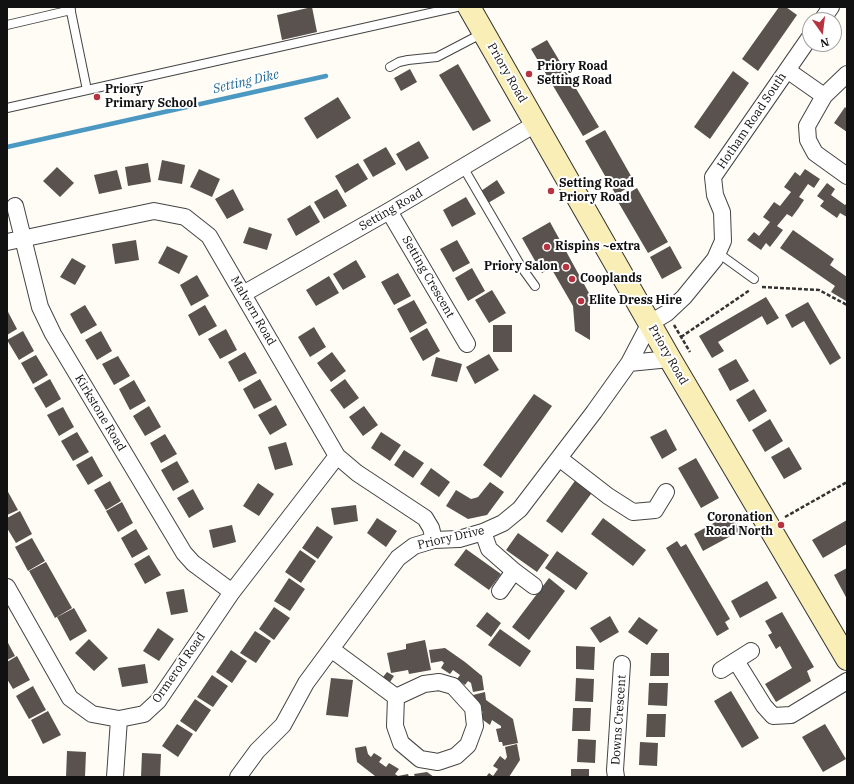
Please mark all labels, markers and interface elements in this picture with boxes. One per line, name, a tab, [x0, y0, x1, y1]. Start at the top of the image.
north arrow	[802, 12, 842, 52]
text: N	[819, 35, 831, 51]
street label: Priory Road	[484, 41, 530, 105]
place label: Priory Road Setting Road	[537, 60, 612, 88]
water label: Setting Dike	[211, 67, 281, 97]
marker: Priory Road Setting Road	[524, 69, 534, 79]
street label: Hotham Road South	[714, 70, 790, 172]
place label: Priory Primary School	[105, 83, 197, 111]
marker: Priory Primary School	[92, 92, 102, 102]
place label: Setting Road Priory Road	[559, 177, 634, 205]
street label: Setting Road	[357, 186, 425, 234]
marker: Setting Road Priory Road	[546, 186, 556, 196]
street label: Setting Crescent	[399, 233, 457, 321]
place label: Rispins ~extra	[555, 240, 640, 254]
marker: Rispins ~extra	[542, 242, 552, 252]
place label: Priory Salon	[484, 260, 558, 274]
marker: Priory Salon	[561, 262, 571, 272]
place label: Cooplands	[580, 272, 642, 286]
street label: Malvern Road	[227, 274, 279, 348]
marker: Cooplands	[567, 274, 577, 284]
place label: Elite Dress Hire	[589, 294, 682, 308]
marker: Elite Dress Hire	[576, 296, 586, 306]
street label: Priory Road	[645, 323, 691, 387]
street label: Kirkstone Road	[71, 372, 129, 454]
place label: Coronation Road North	[705, 511, 773, 539]
marker: Coronation Road North	[776, 520, 786, 530]
street label: Priory Drive	[416, 523, 486, 553]
street label: Ormerod Road	[149, 630, 209, 706]
street label: Downs Crescent	[609, 674, 629, 766]

